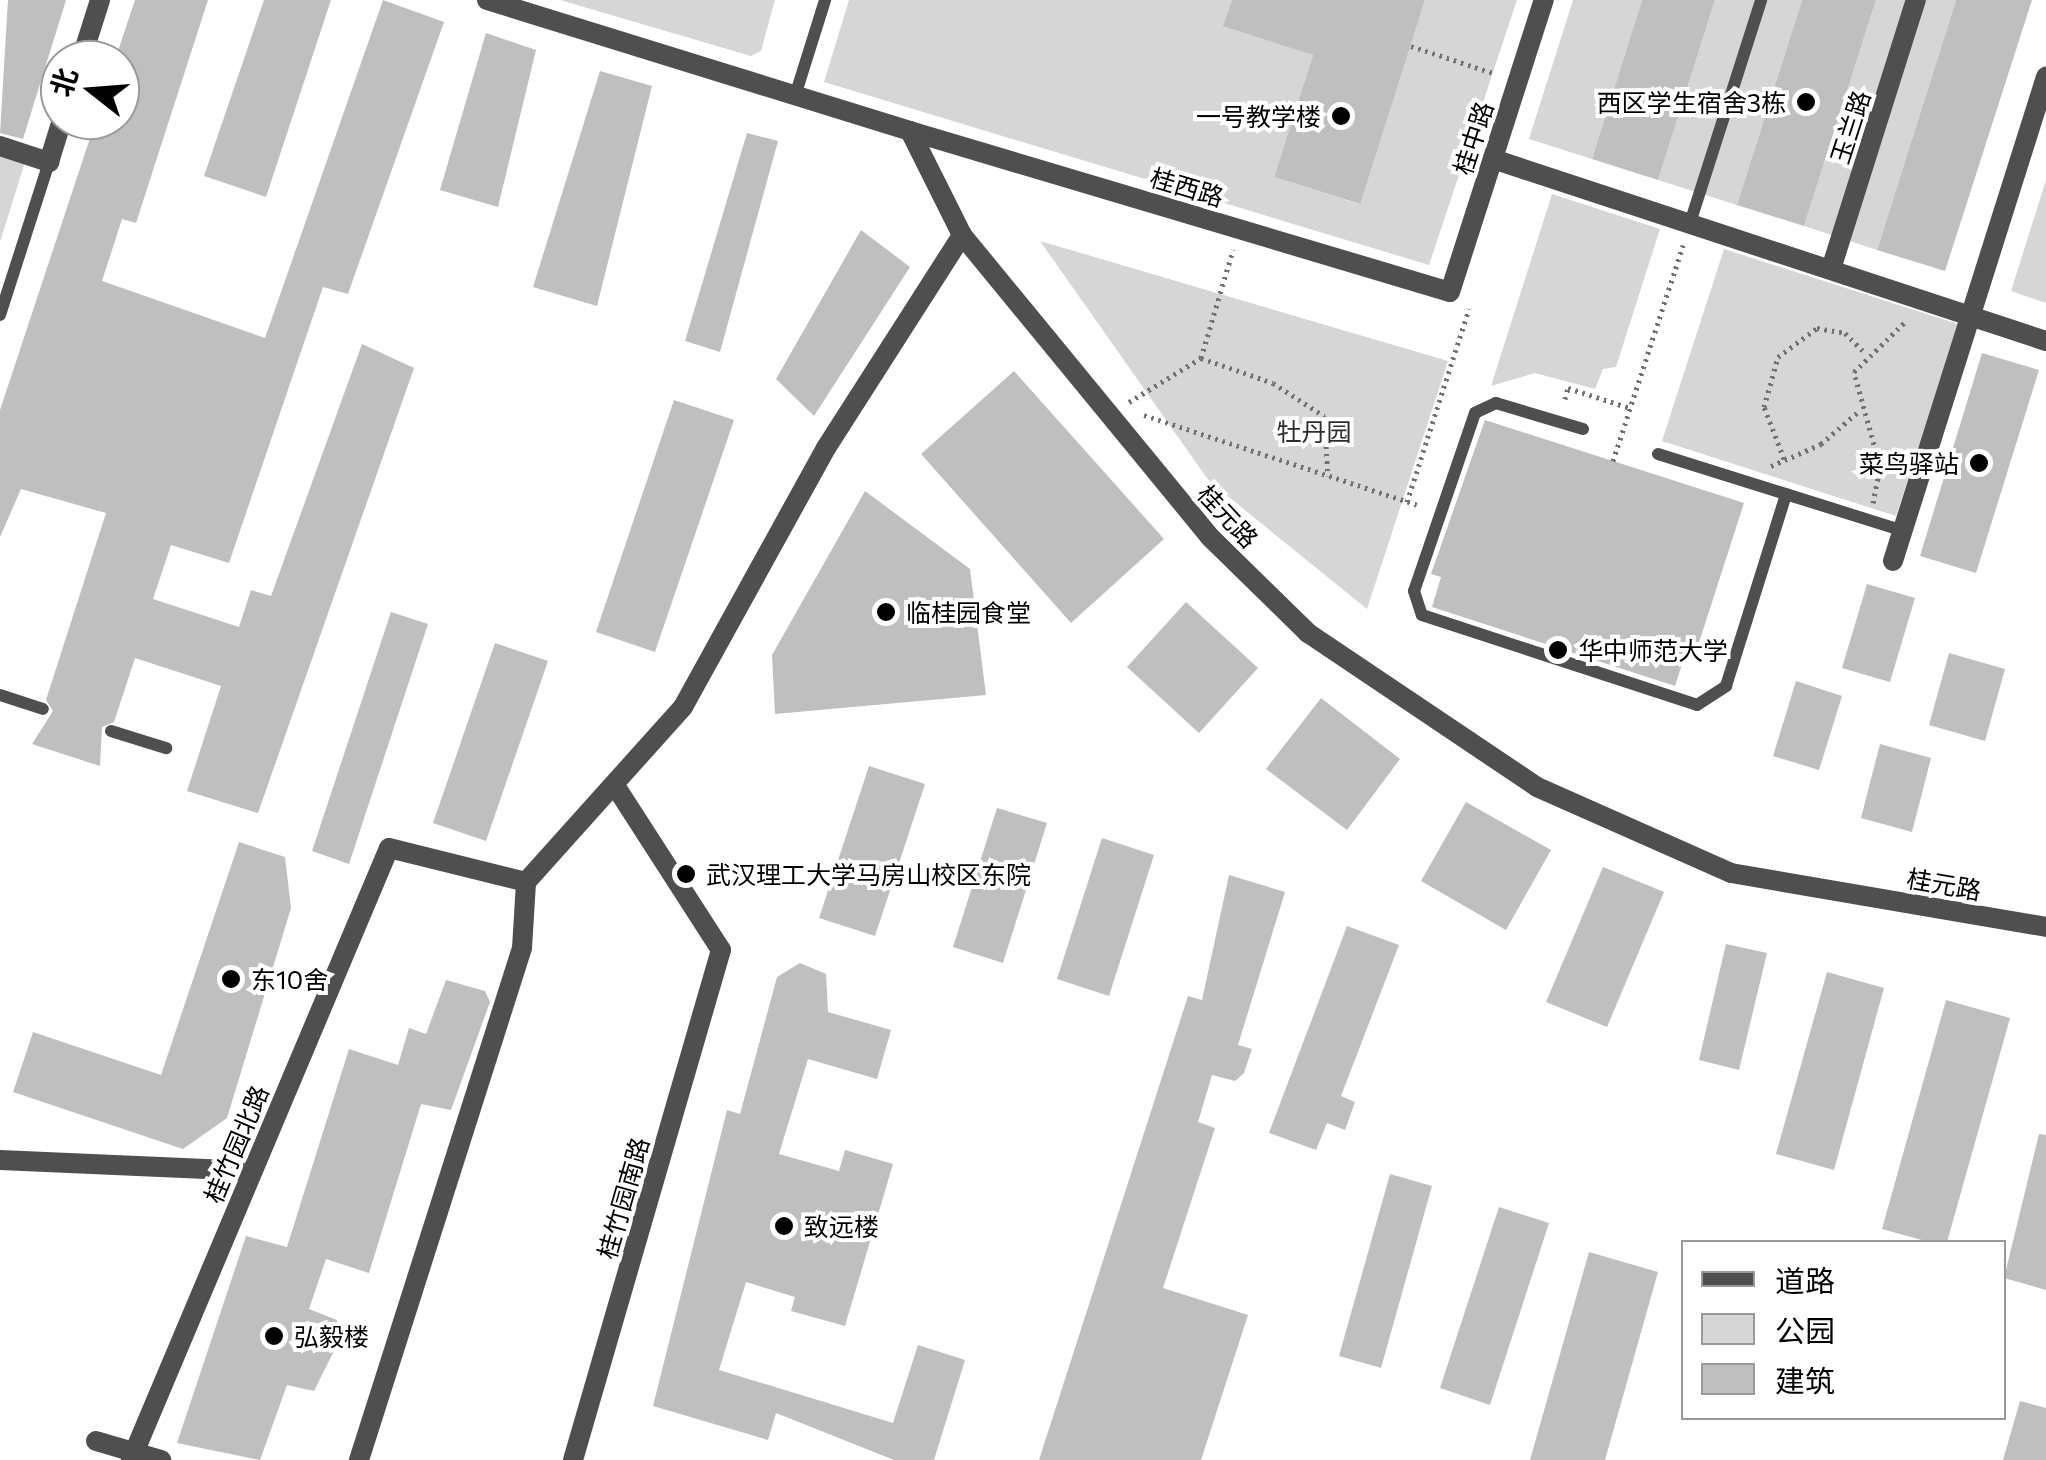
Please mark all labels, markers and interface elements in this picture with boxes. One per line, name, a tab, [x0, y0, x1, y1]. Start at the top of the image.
north arrow	[40, 40, 140, 140]
text: 北	[43, 63, 84, 100]
place label: 西区学生宿舍3栋	[1597, 87, 1786, 117]
street label: 玉兰路	[1824, 87, 1876, 167]
marker: 西区学生宿舍3栋	[1795, 91, 1817, 113]
street label: 桂中路	[1447, 98, 1499, 178]
place label: 一号教学楼	[1196, 101, 1321, 131]
marker: 一号教学楼	[1330, 105, 1352, 127]
street label: 桂西路	[1147, 162, 1227, 212]
park label: 牡丹园	[1277, 416, 1351, 446]
place label: 菜鸟驿站	[1859, 448, 1959, 478]
marker: 菜鸟驿站	[1968, 452, 1990, 474]
street label: 桂元路	[1191, 478, 1265, 554]
place label: 临桂园食堂	[906, 597, 1031, 627]
marker: 临桂园食堂	[875, 601, 897, 623]
place label: 华中师范大学	[1578, 635, 1728, 665]
marker: 华中师范大学	[1547, 639, 1569, 661]
place label: 武汉理工大学马房山校区东院	[706, 859, 1031, 889]
marker: 武汉理工大学马房山校区东院	[675, 863, 697, 885]
street label: 桂元路	[1904, 863, 1984, 905]
place label: 东10舍	[251, 964, 328, 994]
marker: 东10舍	[220, 968, 242, 990]
street label: 桂竹园北路	[198, 1081, 274, 1207]
street label: 桂竹园南路	[591, 1134, 655, 1262]
place label: 致远楼	[804, 1211, 879, 1241]
marker: 致远楼	[773, 1215, 795, 1237]
legend	[1681, 1240, 2006, 1420]
text: 道路	[1775, 1261, 1835, 1298]
text: 公园	[1775, 1311, 1835, 1348]
place label: 弘毅楼	[294, 1321, 369, 1351]
marker: 弘毅楼	[263, 1325, 285, 1347]
text: 建筑	[1775, 1361, 1835, 1398]

